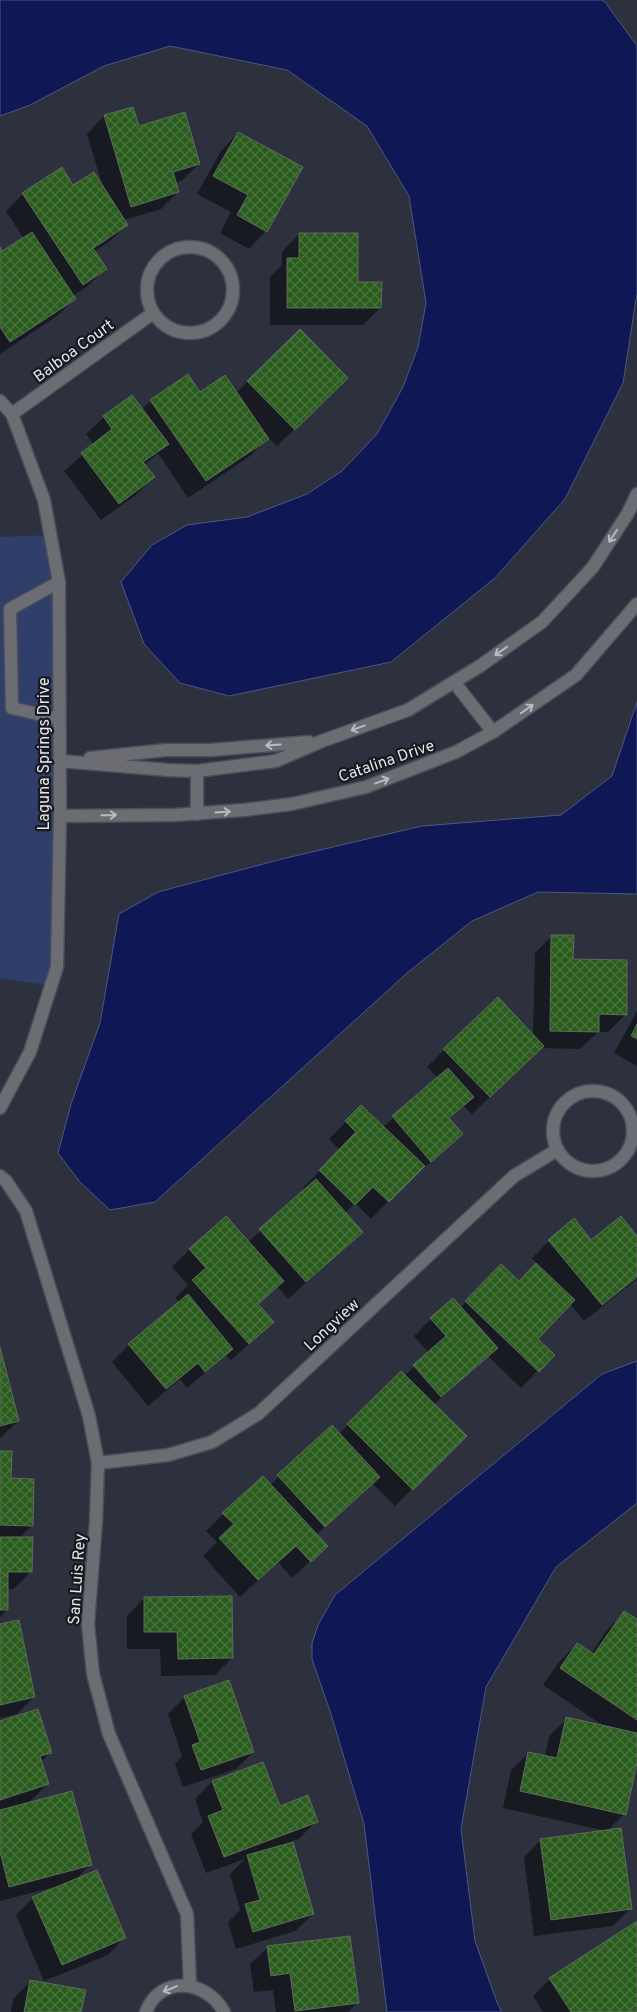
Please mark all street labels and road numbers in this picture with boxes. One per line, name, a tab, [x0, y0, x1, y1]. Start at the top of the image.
street label: Balboa Court	[30, 316, 118, 388]
street label: Laguna Springs Drive	[35, 677, 55, 831]
street label: Catalina Drive	[336, 736, 437, 788]
street label: Longview	[301, 1295, 364, 1356]
street label: San Luis Rey	[65, 1533, 91, 1625]

